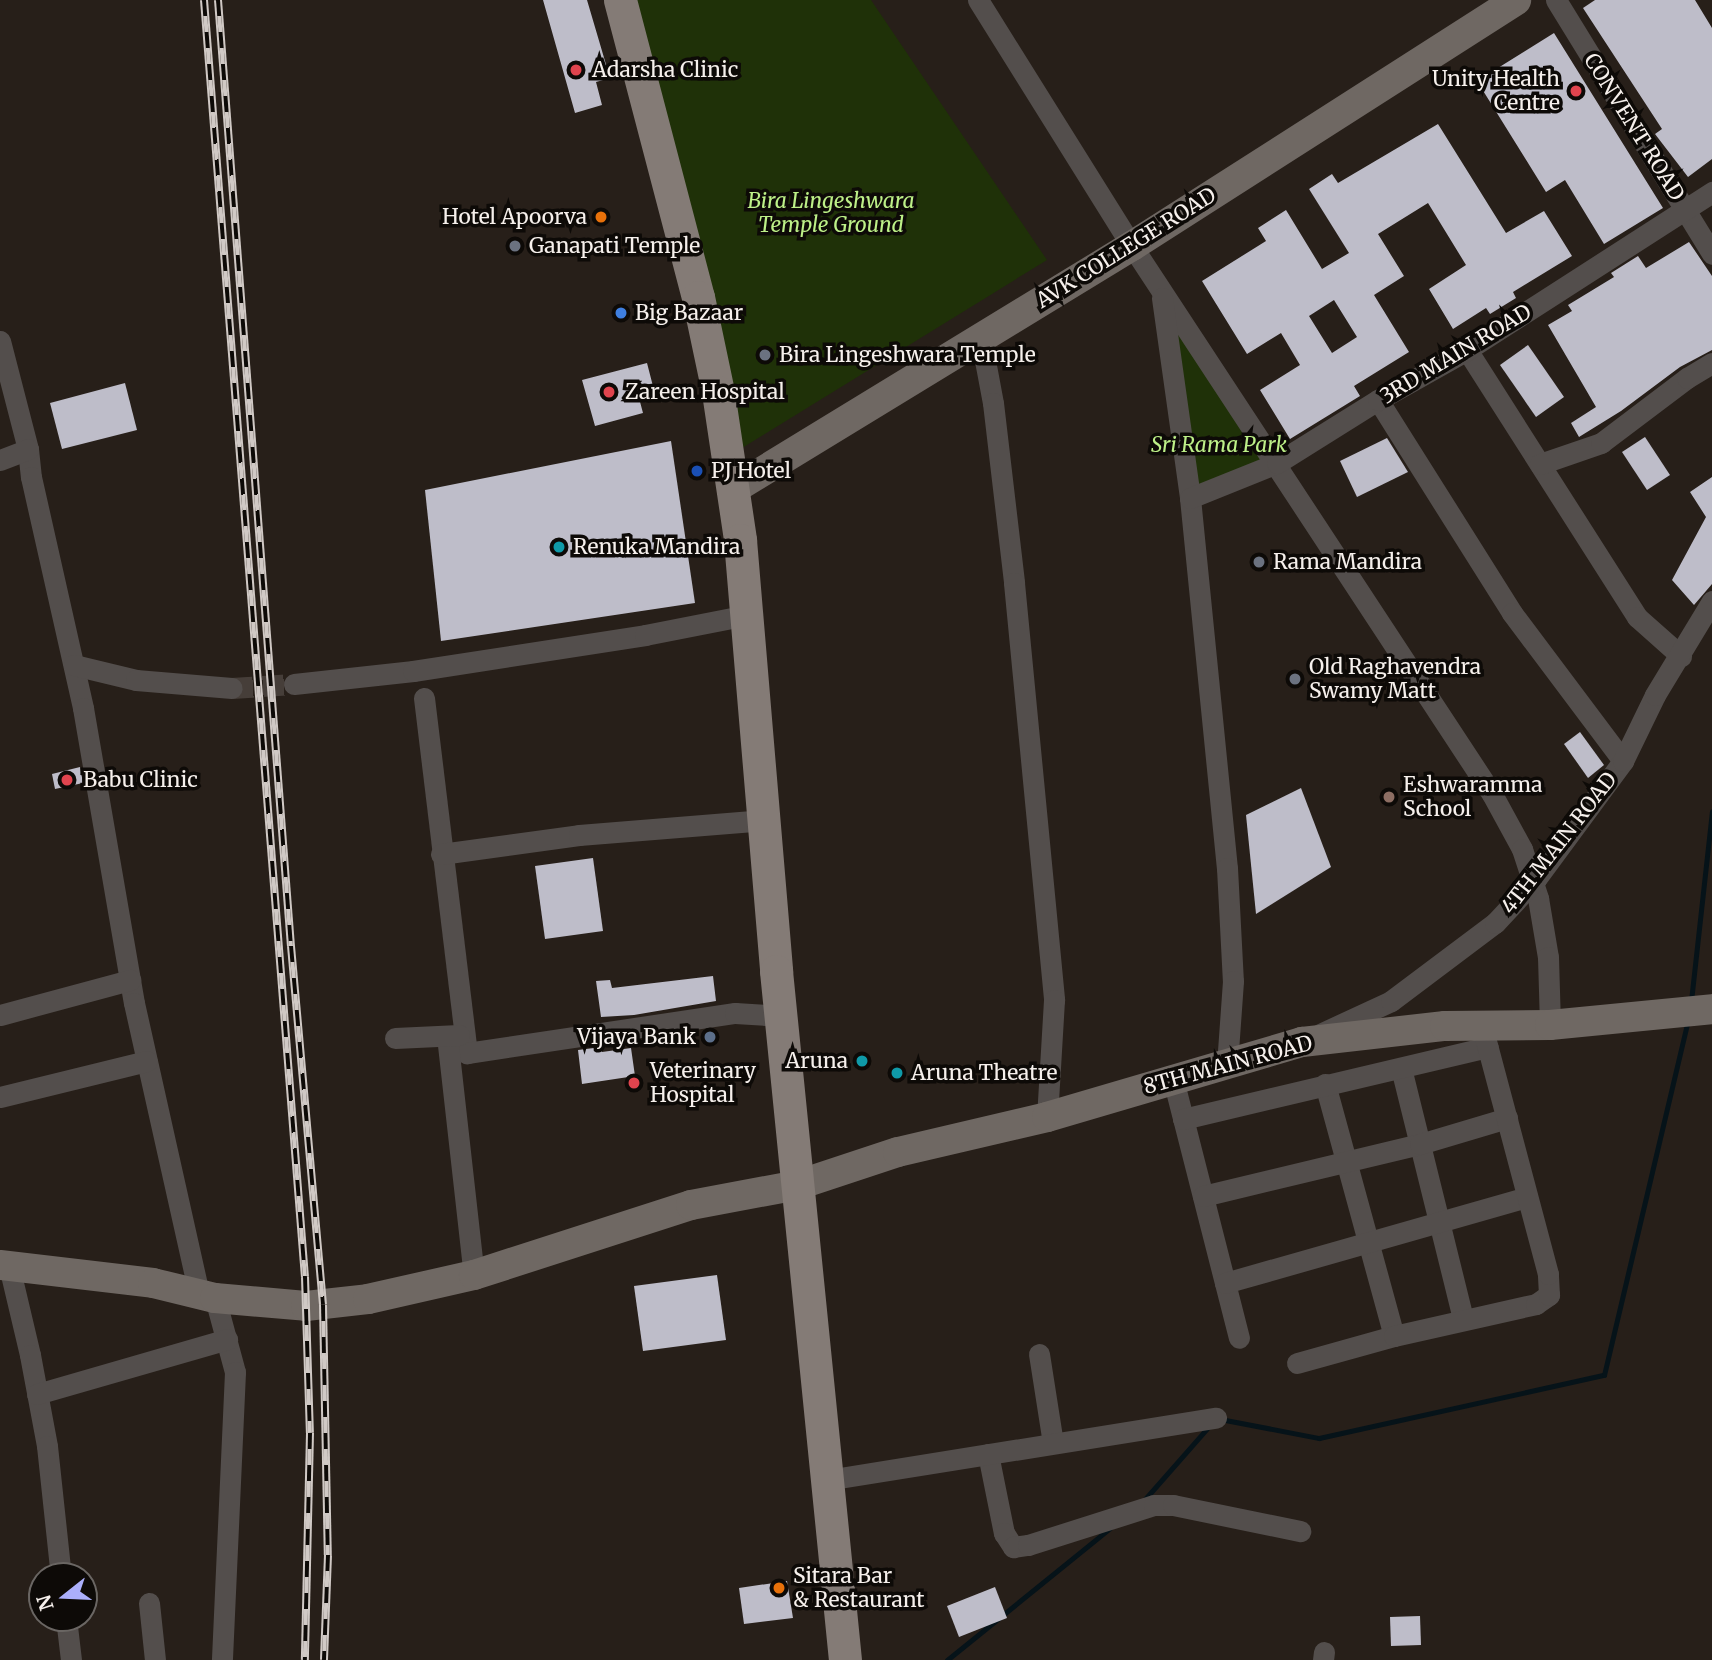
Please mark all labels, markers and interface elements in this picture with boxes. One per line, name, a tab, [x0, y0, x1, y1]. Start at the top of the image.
street label: CONVENT ROAD	[1578, 49, 1690, 205]
place label: Adarsha Clinic	[592, 57, 738, 83]
marker: Adarsha Clinic	[566, 60, 586, 80]
place label: Unity Health Centre	[1432, 66, 1560, 116]
marker: Unity Health Centre	[1566, 81, 1586, 101]
street label: AVK COLLEGE ROAD	[1031, 182, 1221, 314]
park label: Bira Lingeshwara Temple Ground	[747, 188, 915, 238]
place label: Hotel Apoorva	[442, 204, 587, 230]
marker: Hotel Apoorva	[593, 209, 609, 225]
place label: Ganapati Temple	[529, 233, 700, 259]
marker: Ganapati Temple	[507, 238, 523, 254]
street label: 3RD MAIN ROAD	[1376, 299, 1536, 409]
place label: Big Bazaar	[635, 300, 743, 326]
marker: Big Bazaar	[613, 305, 629, 321]
place label: Bira Lingeshwara Temple	[779, 342, 1036, 368]
marker: Bira Lingeshwara Temple	[757, 347, 773, 363]
place label: Zareen Hospital	[625, 379, 785, 405]
marker: Zareen Hospital	[599, 382, 619, 402]
park label: Sri Rama Park	[1151, 432, 1287, 458]
place label: PJ Hotel	[711, 458, 791, 484]
marker: PJ Hotel	[689, 463, 705, 479]
place label: Renuka Mandira	[573, 534, 740, 560]
marker: Renuka Mandira	[551, 539, 567, 555]
place label: Rama Mandira	[1273, 549, 1422, 575]
marker: Rama Mandira	[1251, 554, 1267, 570]
place label: Old Raghavendra Swamy Matt	[1309, 654, 1481, 704]
marker: Old Raghavendra Swamy Matt	[1287, 671, 1303, 687]
place label: Babu Clinic	[83, 767, 198, 793]
street label: 4TH MAIN ROAD	[1496, 767, 1622, 919]
marker: Babu Clinic	[57, 770, 77, 790]
place label: Eshwaramma School	[1403, 772, 1542, 822]
marker: Eshwaramma School	[1381, 789, 1397, 805]
place label: Vijaya Bank	[577, 1024, 696, 1050]
marker: Vijaya Bank	[702, 1029, 718, 1045]
street label: 8TH MAIN ROAD	[1141, 1030, 1315, 1100]
place label: Aruna	[785, 1048, 848, 1074]
marker: Aruna	[854, 1053, 870, 1069]
place label: Veterinary Hospital	[650, 1058, 756, 1108]
place label: Aruna Theatre	[911, 1060, 1057, 1086]
marker: Aruna Theatre	[889, 1065, 905, 1081]
marker: Veterinary Hospital	[624, 1073, 644, 1093]
north arrow	[28, 1562, 98, 1632]
place label: Sitara Bar & Restaurant	[793, 1563, 924, 1613]
marker: Sitara Bar & Restaurant	[771, 1580, 787, 1596]
text: N	[31, 1592, 59, 1614]

